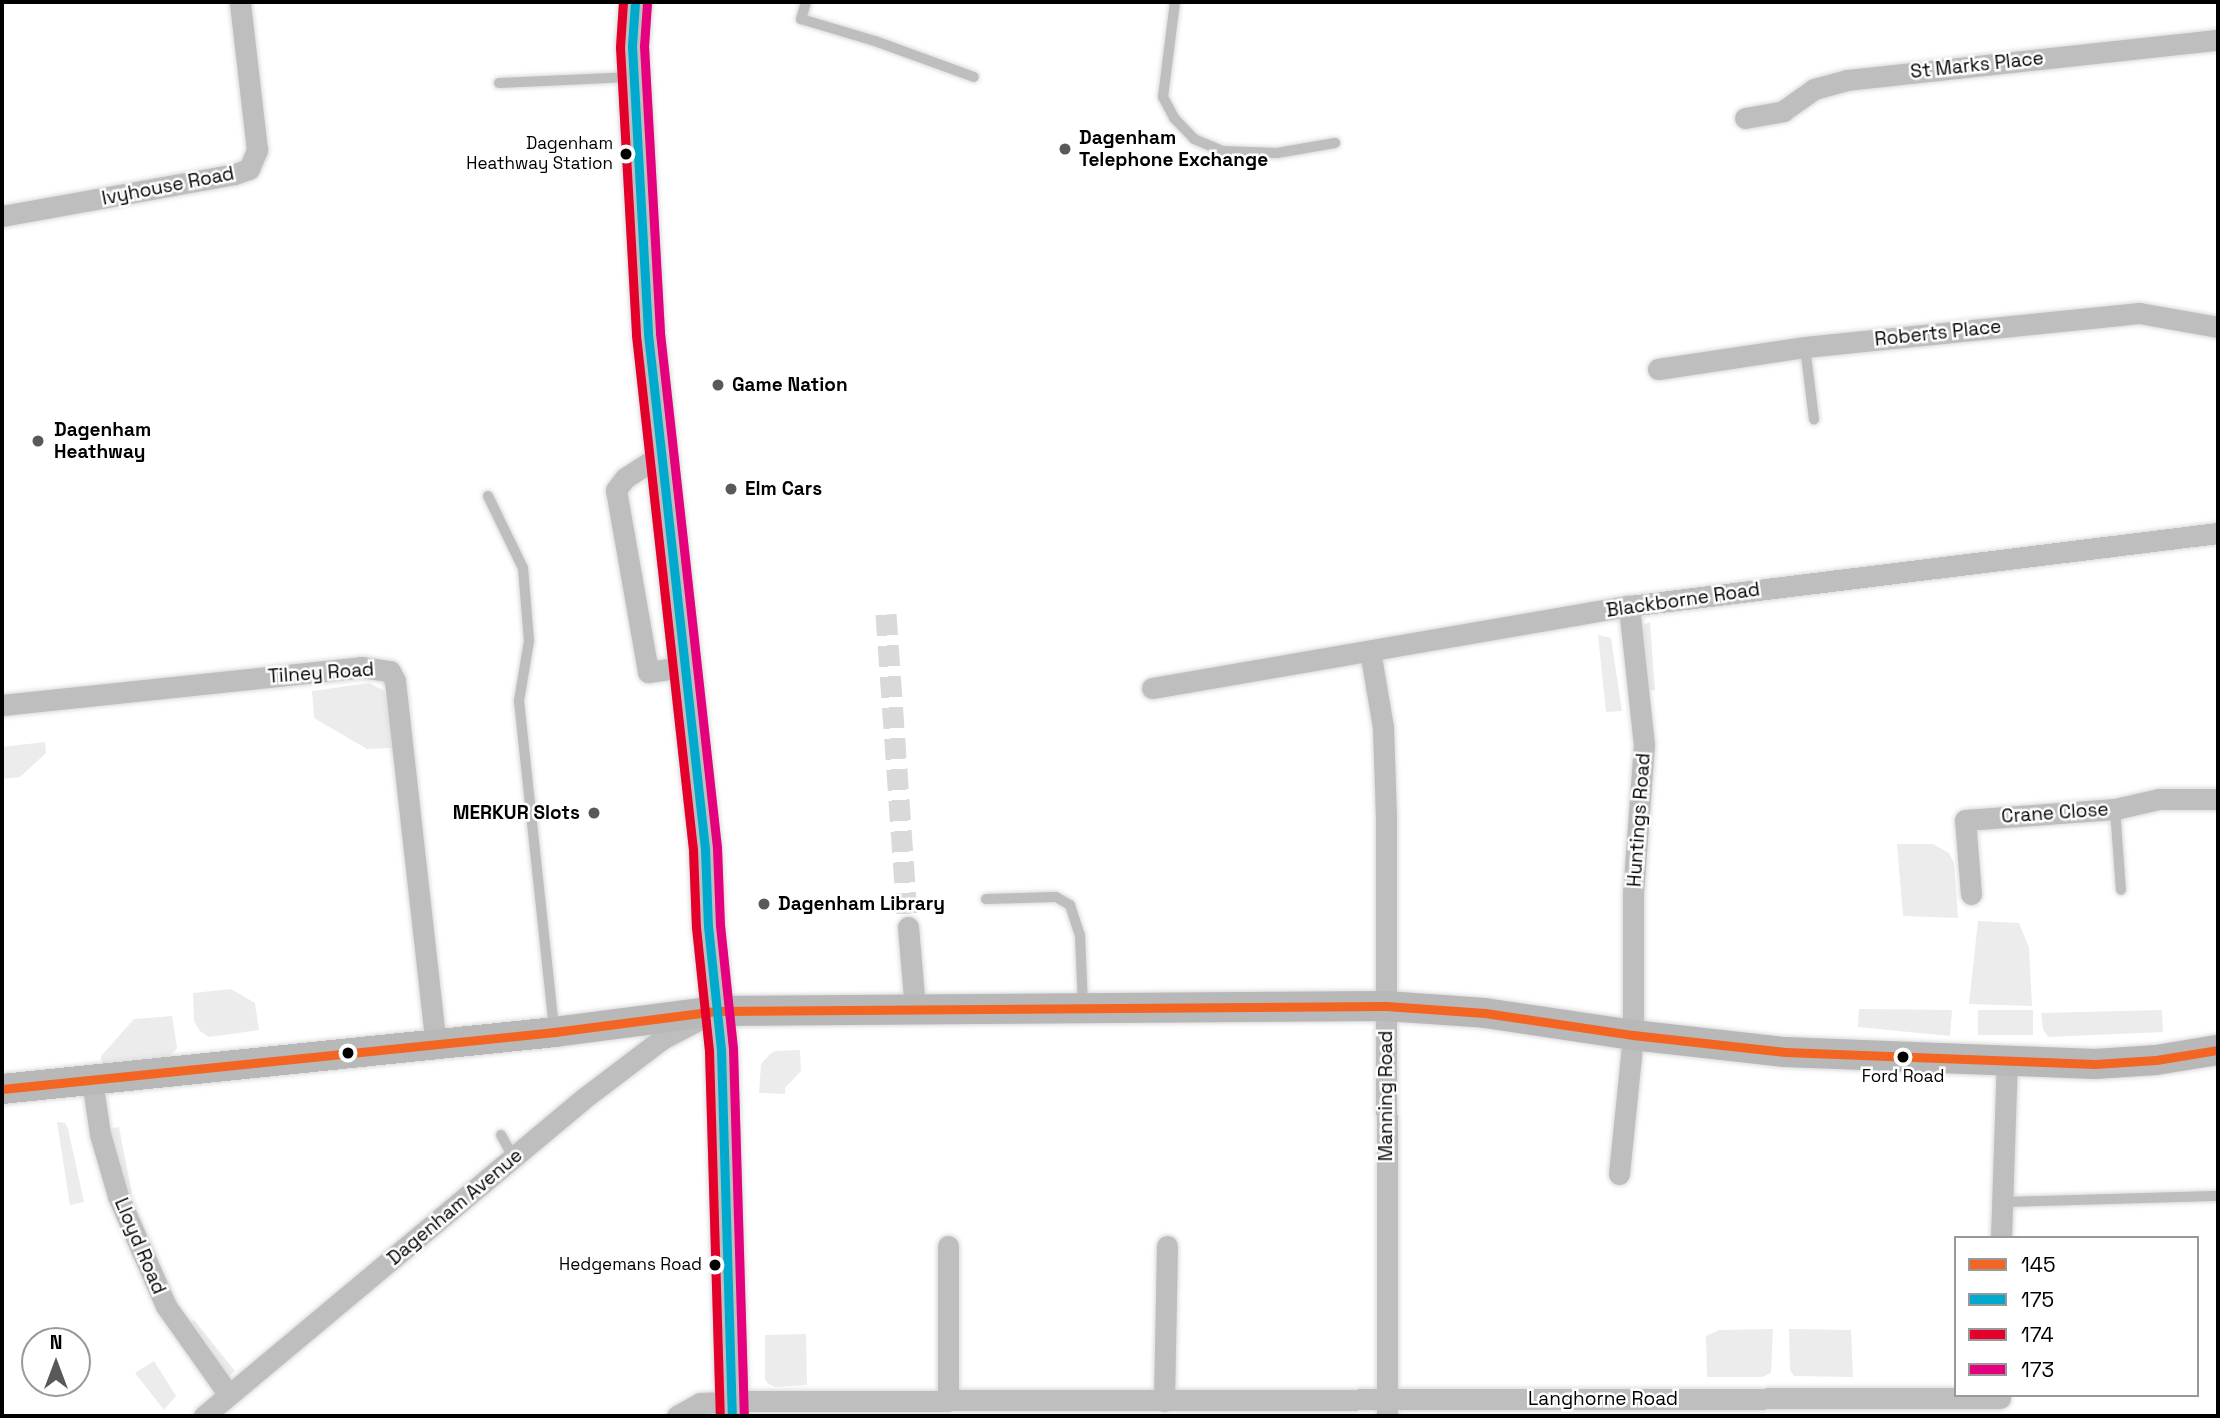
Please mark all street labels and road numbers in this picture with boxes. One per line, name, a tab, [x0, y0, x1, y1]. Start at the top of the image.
street label: St Marks Place	[1909, 47, 2045, 83]
street label: Ivyhouse Road	[100, 162, 236, 210]
street label: Roberts Place	[1873, 315, 2003, 351]
street label: Blackborne Road	[1605, 578, 1761, 622]
street label: Tilney Road	[267, 658, 375, 688]
street label: Huntings Road	[1623, 752, 1655, 888]
street label: Crane Close	[2001, 798, 2109, 828]
street label: Manning Road	[1375, 1031, 1397, 1161]
street label: Dagenham Avenue	[383, 1144, 527, 1270]
street label: Lloyd Road	[110, 1195, 170, 1297]
street label: Langhorne Road	[1528, 1388, 1678, 1410]

